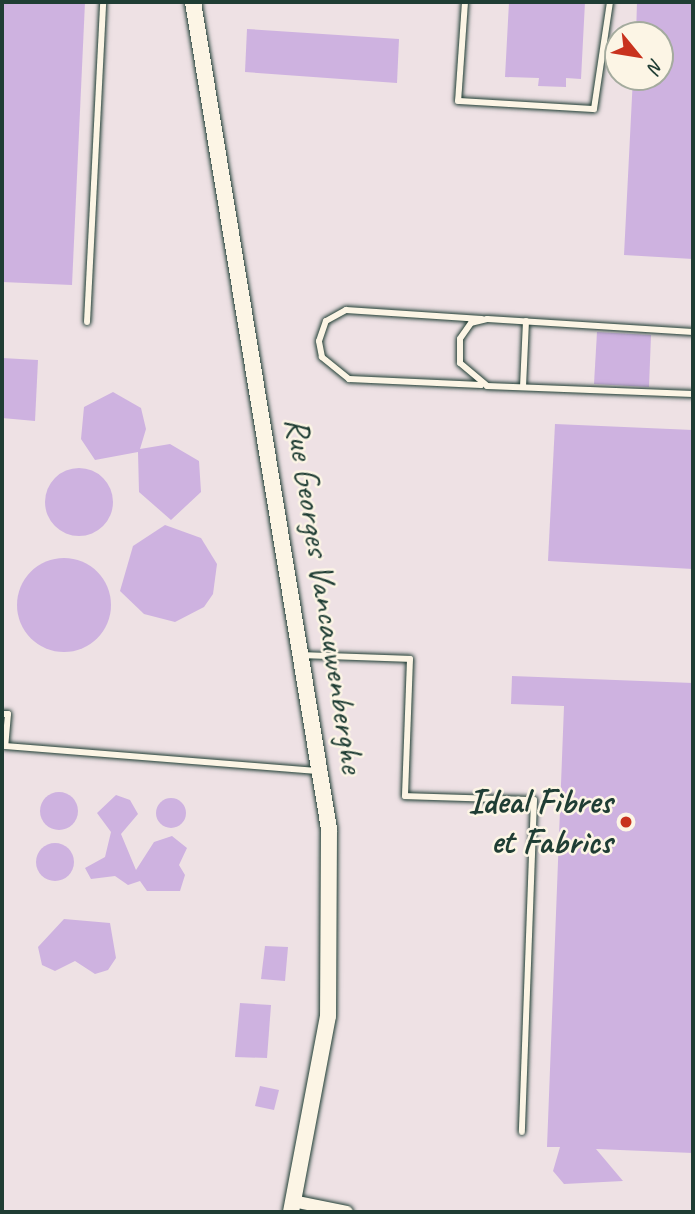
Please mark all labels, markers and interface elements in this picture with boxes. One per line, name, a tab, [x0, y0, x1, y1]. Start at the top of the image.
north arrow	[604, 21, 674, 91]
text: N	[642, 54, 669, 77]
street label: Rue Georges Vancauwenberghe	[276, 415, 374, 775]
place label: Ideal Fibres et Fabrics	[468, 781, 612, 863]
marker: Ideal Fibres et Fabrics	[618, 814, 634, 830]

